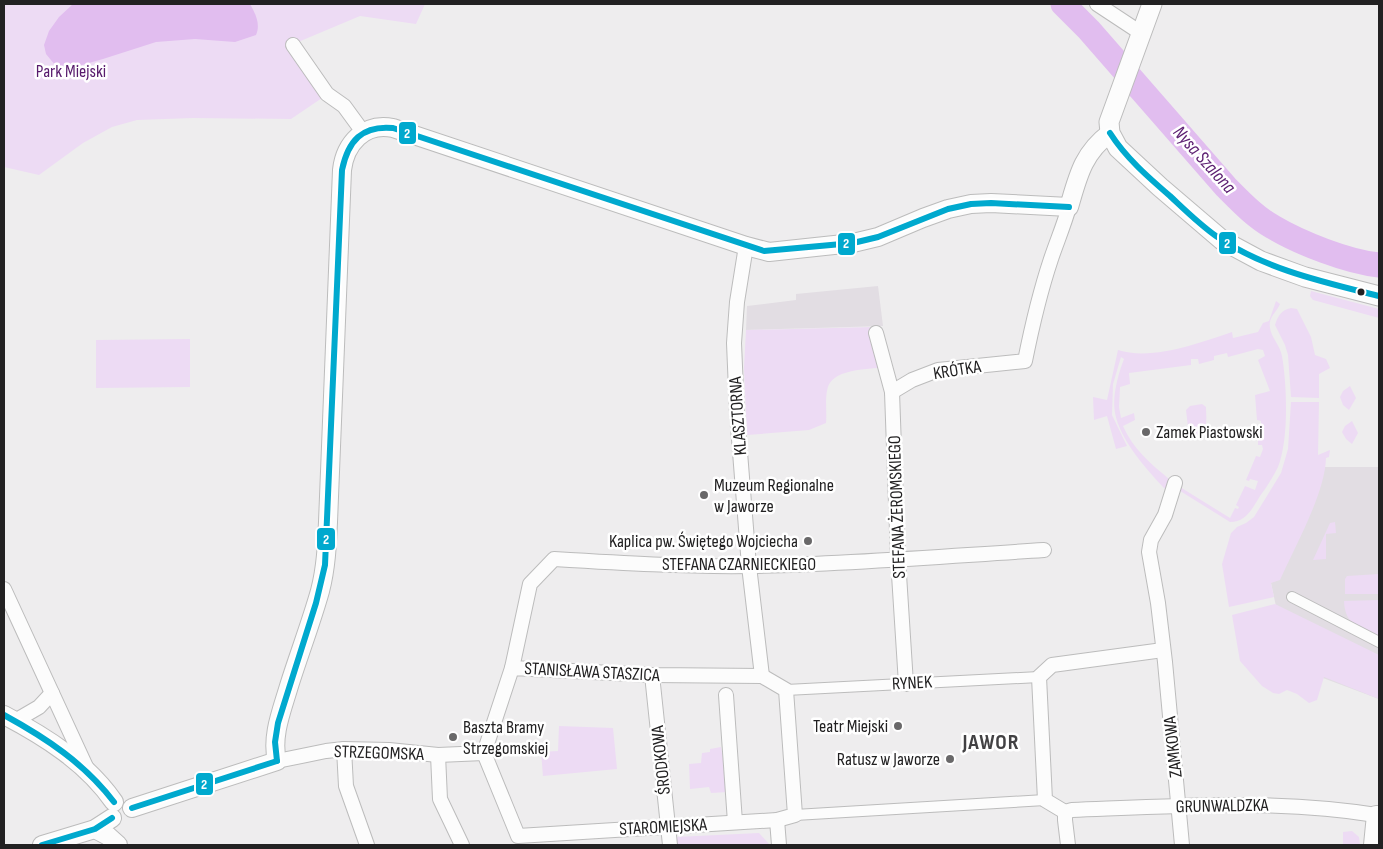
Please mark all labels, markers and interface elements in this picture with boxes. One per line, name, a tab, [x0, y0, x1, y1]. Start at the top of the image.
park label: Park Miejski	[36, 61, 106, 82]
line badge: 2	[398, 121, 417, 145]
water label: Nysa Szalona	[1168, 121, 1240, 199]
text: 2	[404, 125, 410, 142]
line badge: 2	[1218, 231, 1237, 255]
line badge: 2	[837, 232, 856, 256]
text: 2	[843, 235, 849, 252]
text: 2	[1224, 235, 1230, 252]
unlabelled marker	[1356, 287, 1366, 297]
street label: KRÓTKA	[932, 356, 983, 384]
street label: KLASZTORNA	[725, 376, 751, 456]
place label: Zamek Piastowski	[1156, 422, 1263, 443]
marker: Zamek Piastowski	[1140, 426, 1152, 438]
street label: STEFANA ŻEROMSKIEGO	[884, 435, 910, 579]
place label: Muzeum Regionalne w Jaworze	[714, 475, 834, 517]
marker: Muzeum Regionalne w Jaworze	[698, 489, 710, 501]
line badge: 2	[316, 527, 336, 551]
text: 2	[323, 531, 329, 548]
place label: Kaplica pw. Świętego Wojciecha	[609, 531, 798, 552]
marker: Kaplica pw. Świętego Wojciecha	[802, 535, 814, 547]
street label: STEFANA CZARNIECKIEGO	[662, 554, 816, 575]
street label: STANISŁAWA STASZICA	[524, 658, 660, 686]
street label: RYNEK	[891, 671, 934, 695]
street label: ZAMKOWA	[1159, 715, 1187, 779]
place label: Teatr Miejski	[813, 716, 888, 737]
place label: Baszta Bramy Strzegomskiej	[463, 717, 548, 759]
marker: Teatr Miejski	[892, 720, 904, 732]
street label: ŚRODKOWA	[647, 724, 675, 796]
district label: JAWOR	[961, 729, 1020, 756]
marker: Baszta Bramy Strzegomskiej	[447, 731, 459, 743]
street label: STRZEGOMSKA	[334, 741, 425, 765]
place label: Ratusz w Jaworze	[837, 749, 940, 770]
marker: Ratusz w Jaworze	[944, 753, 956, 765]
line badge: 2	[195, 772, 214, 796]
text: 2	[201, 776, 207, 793]
street label: GRUNWALDZKA	[1175, 795, 1269, 817]
street label: STAROMIEJSKA	[619, 814, 708, 840]

